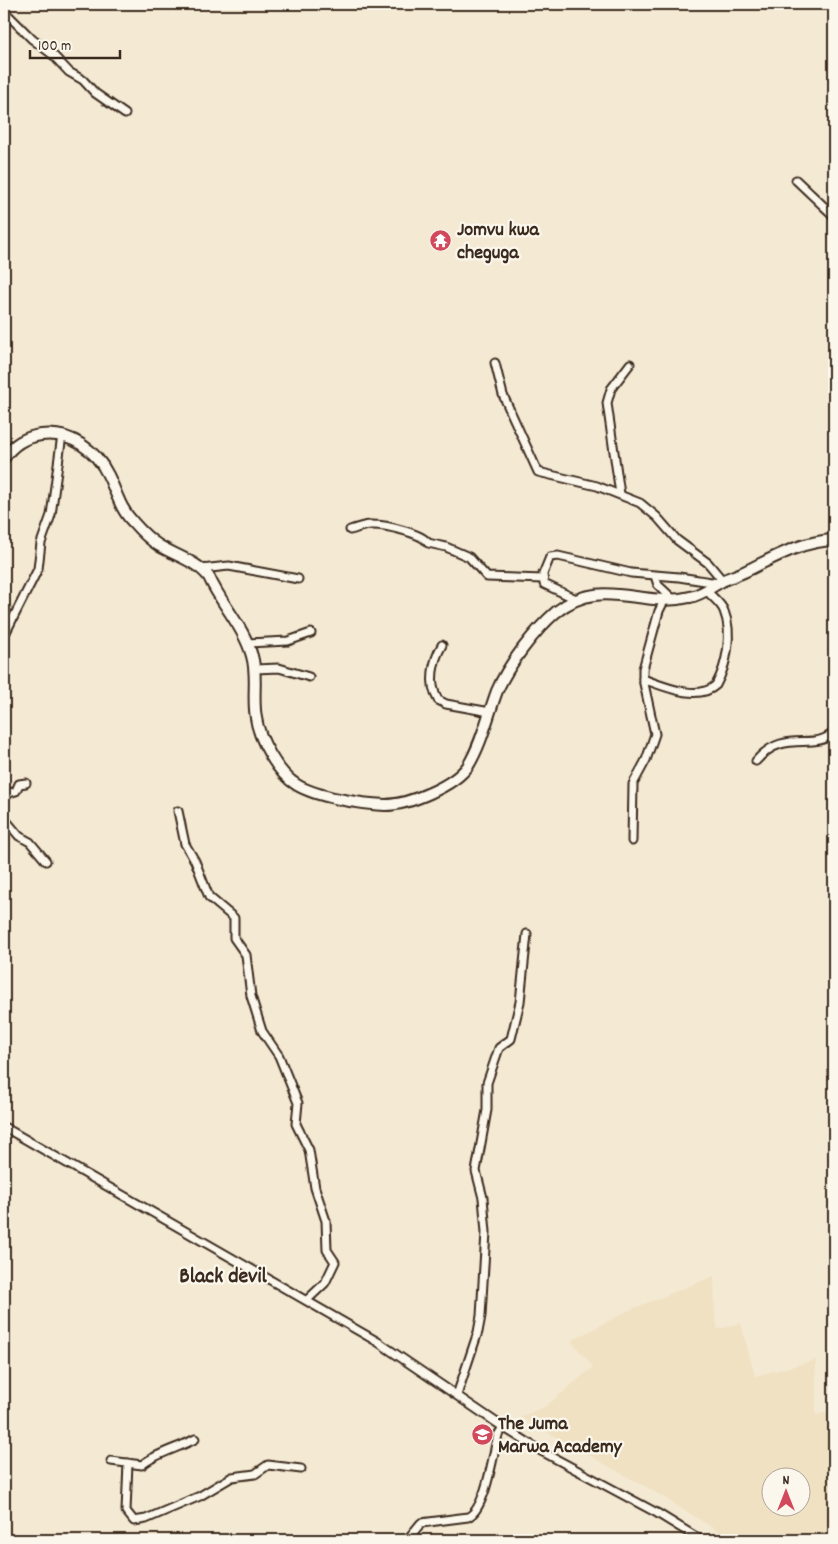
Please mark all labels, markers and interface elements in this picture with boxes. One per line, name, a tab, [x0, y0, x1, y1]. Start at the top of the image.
scale bar	[30, 28, 120, 60]
text: 100 m	[38, 36, 71, 58]
place label: Jomvu kwa cheguga	[457, 217, 540, 268]
temple icon: Jomvu kwa cheguga	[429, 228, 453, 252]
district label: Black devil	[179, 1262, 267, 1293]
place label: The Juma Marwa Academy	[498, 1411, 623, 1462]
school or university icon: The Juma Marwa Academy	[470, 1422, 494, 1446]
north arrow	[760, 1466, 810, 1516]
text: N	[783, 1471, 790, 1491]

